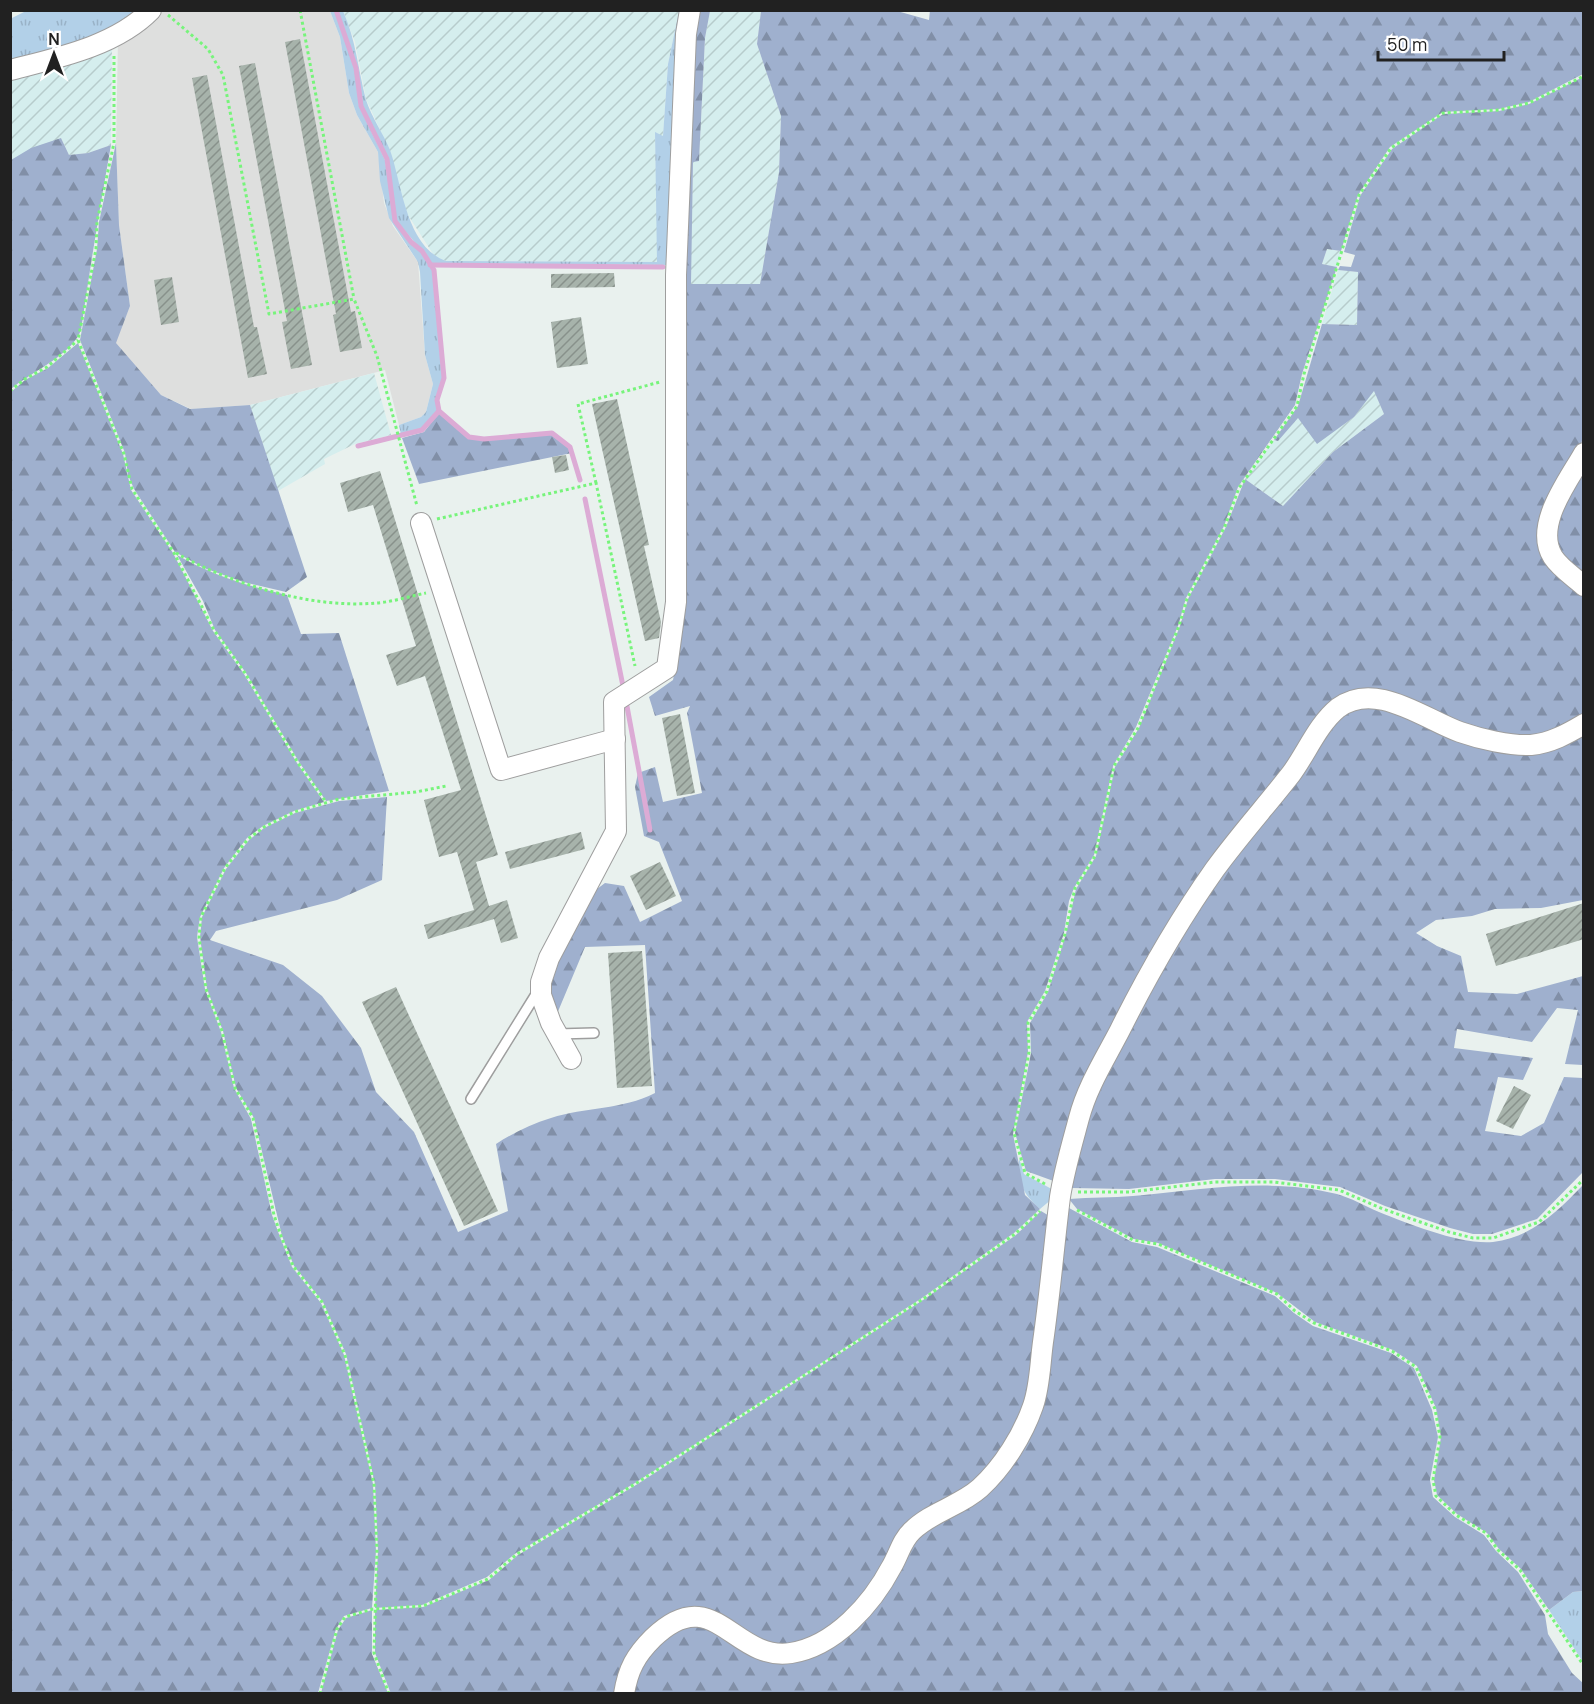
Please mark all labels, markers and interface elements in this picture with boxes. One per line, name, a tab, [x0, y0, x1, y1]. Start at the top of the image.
north arrow	[24, 24, 84, 84]
scale bar	[1378, 24, 1504, 62]
text: N	[48, 28, 60, 50]
text: 50 m	[1387, 32, 1427, 56]

